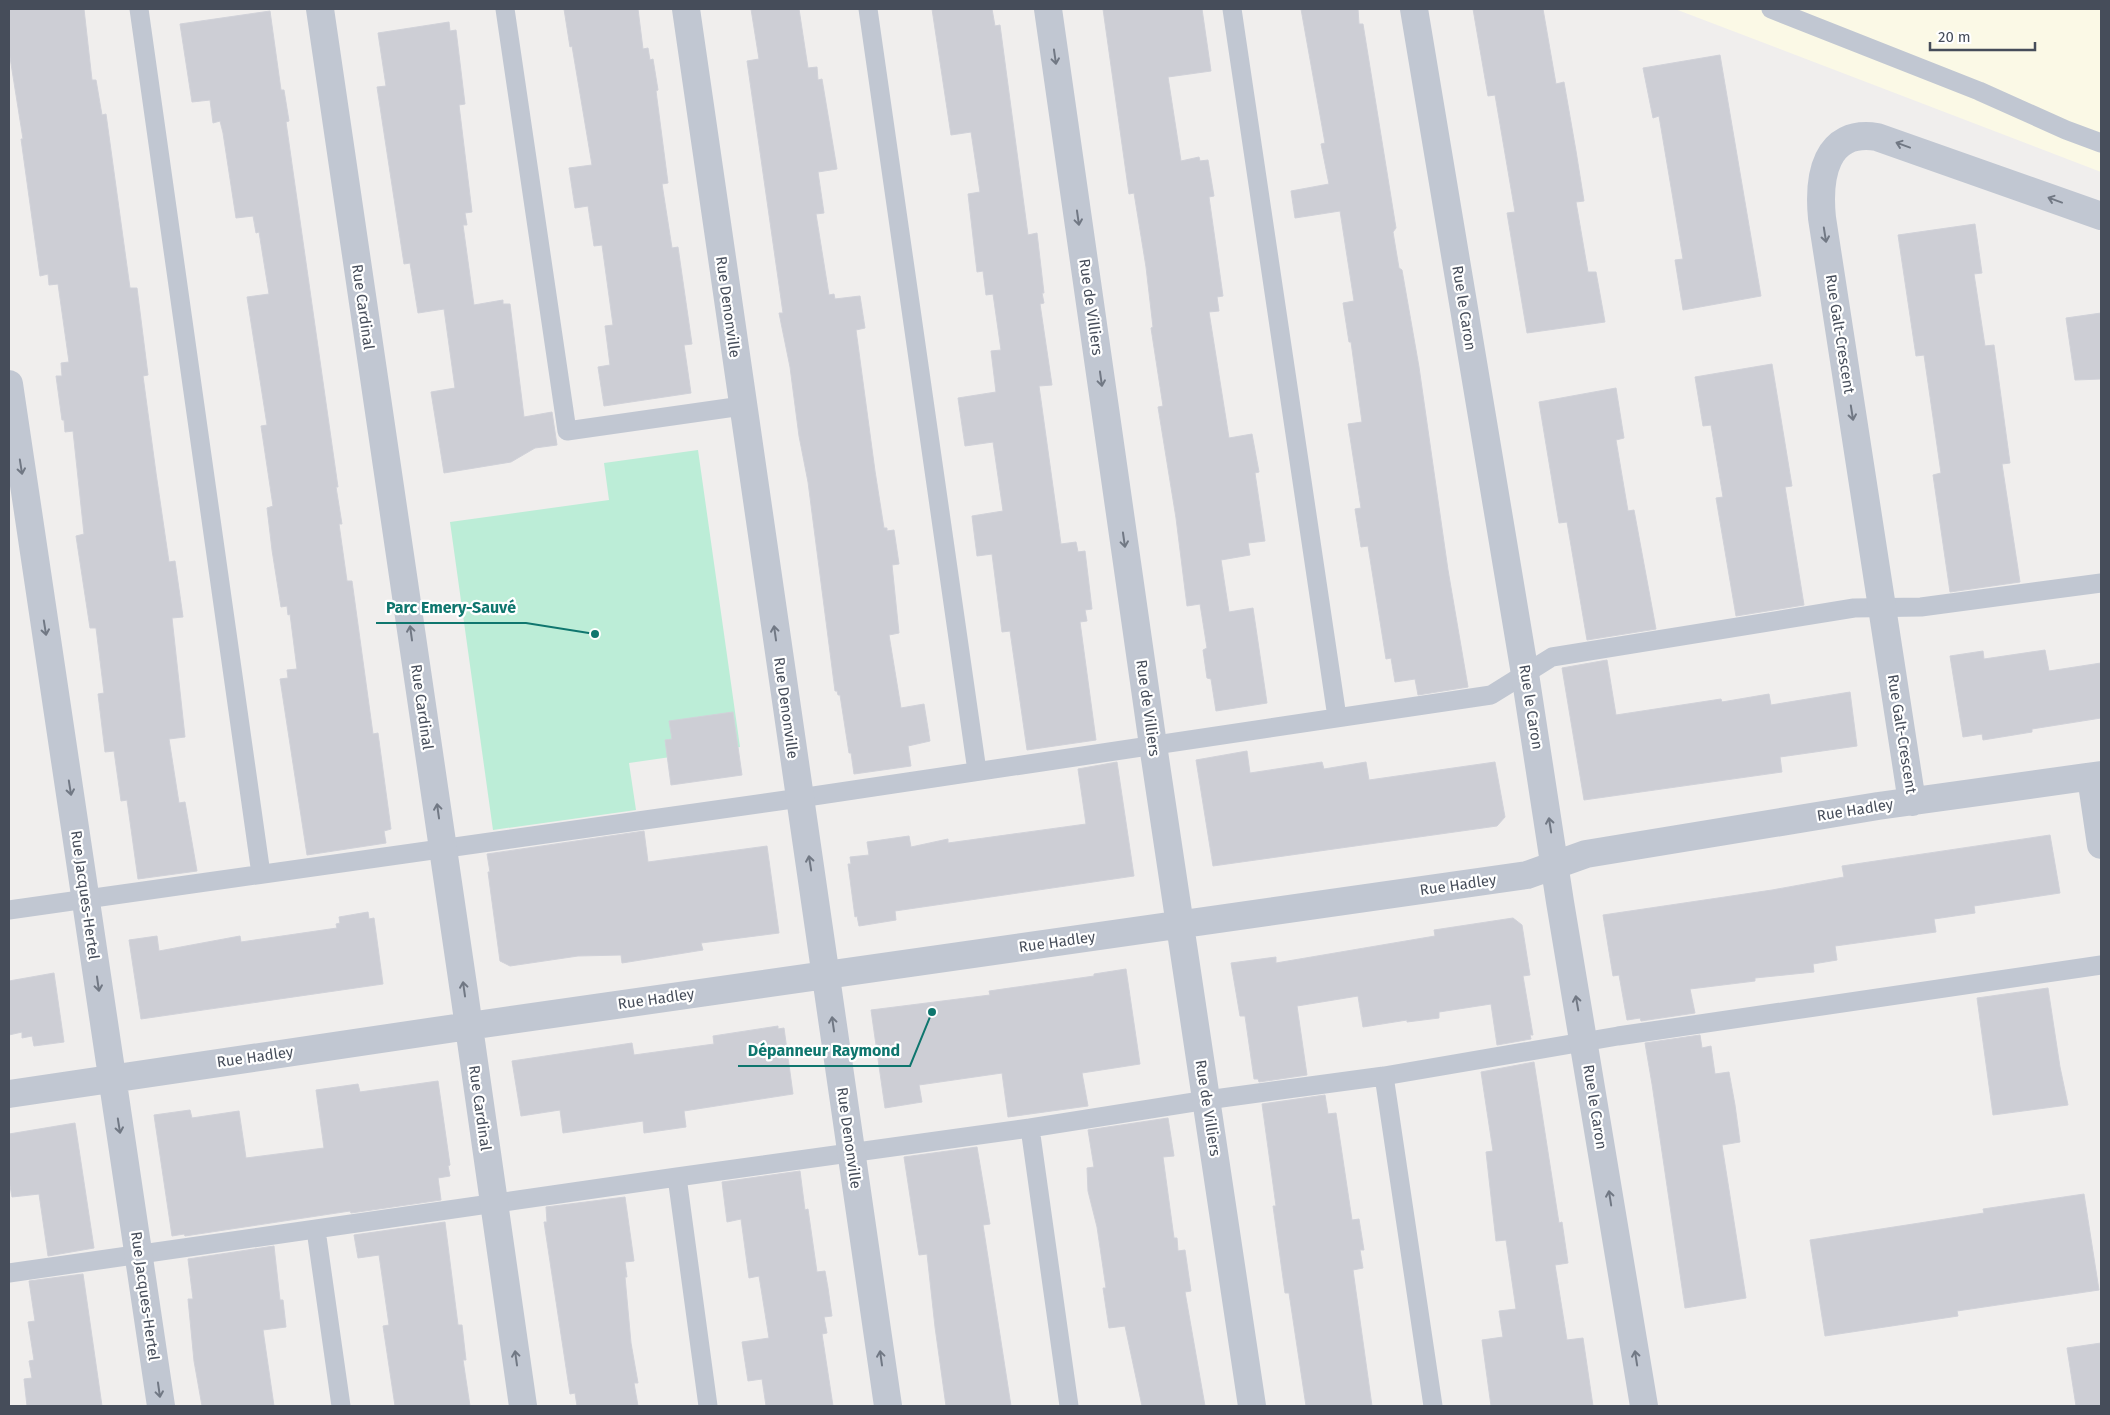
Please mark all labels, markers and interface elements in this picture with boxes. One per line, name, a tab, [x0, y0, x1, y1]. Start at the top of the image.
scale bar	[1930, 20, 2035, 52]
text: 20 m	[1938, 28, 1971, 46]
one-way arrow	[1050, 49, 1060, 65]
one-way arrow	[1895, 140, 1911, 149]
one-way arrow	[2048, 195, 2064, 204]
one-way arrow	[1073, 210, 1083, 226]
one-way arrow	[1820, 227, 1830, 243]
street label: Rue Denonville	[712, 255, 744, 359]
street label: Rue de Villiers	[1075, 258, 1107, 356]
street label: Rue Cardinal	[348, 263, 378, 351]
street label: Rue le Caron	[1448, 264, 1480, 352]
street label: Rue Galt-Crescent	[1822, 273, 1858, 396]
one-way arrow	[1096, 370, 1106, 386]
one-way arrow	[1848, 405, 1858, 421]
one-way arrow	[17, 459, 27, 475]
one-way arrow	[1119, 531, 1129, 547]
callout: Parc Emery-Sauvé	[376, 592, 526, 623]
text: Parc Emery-Sauvé	[386, 598, 516, 617]
one-way arrow	[41, 619, 51, 635]
one-way arrow	[406, 625, 416, 641]
one-way arrow	[770, 626, 780, 642]
street label: Rue Denonville	[770, 656, 802, 760]
street label: Rue de Villiers	[1132, 659, 1164, 757]
street label: Rue Cardinal	[407, 663, 437, 751]
street label: Rue le Caron	[1515, 663, 1547, 751]
street label: Rue Galt-Crescent	[1884, 673, 1920, 796]
one-way arrow	[65, 780, 75, 796]
street label: Rue Hadley	[1816, 795, 1895, 825]
one-way arrow	[432, 803, 442, 819]
one-way arrow	[1544, 817, 1554, 833]
street label: Rue Jacques-Hertel	[67, 829, 103, 961]
one-way arrow	[804, 855, 814, 871]
street label: Rue Hadley	[1419, 871, 1498, 899]
street label: Rue Hadley	[1018, 928, 1097, 956]
one-way arrow	[93, 976, 103, 992]
one-way arrow	[458, 981, 468, 997]
street label: Rue Hadley	[617, 985, 696, 1013]
one-way arrow	[1572, 995, 1582, 1011]
one-way arrow	[828, 1016, 838, 1032]
callout: Dépanneur Raymond	[738, 1035, 910, 1066]
text: Dépanneur Raymond	[748, 1041, 900, 1060]
street label: Rue Hadley	[216, 1043, 295, 1071]
street label: Rue de Villiers	[1191, 1058, 1225, 1158]
street label: Rue le Caron	[1579, 1063, 1611, 1151]
street label: Rue Cardinal	[465, 1064, 495, 1152]
street label: Rue Denonville	[833, 1086, 865, 1190]
one-way arrow	[115, 1118, 125, 1134]
one-way arrow	[1604, 1190, 1614, 1206]
street label: Rue Jacques-Hertel	[127, 1230, 163, 1362]
one-way arrow	[510, 1350, 520, 1366]
one-way arrow	[876, 1350, 886, 1366]
one-way arrow	[1630, 1351, 1640, 1367]
one-way arrow	[154, 1382, 164, 1398]

